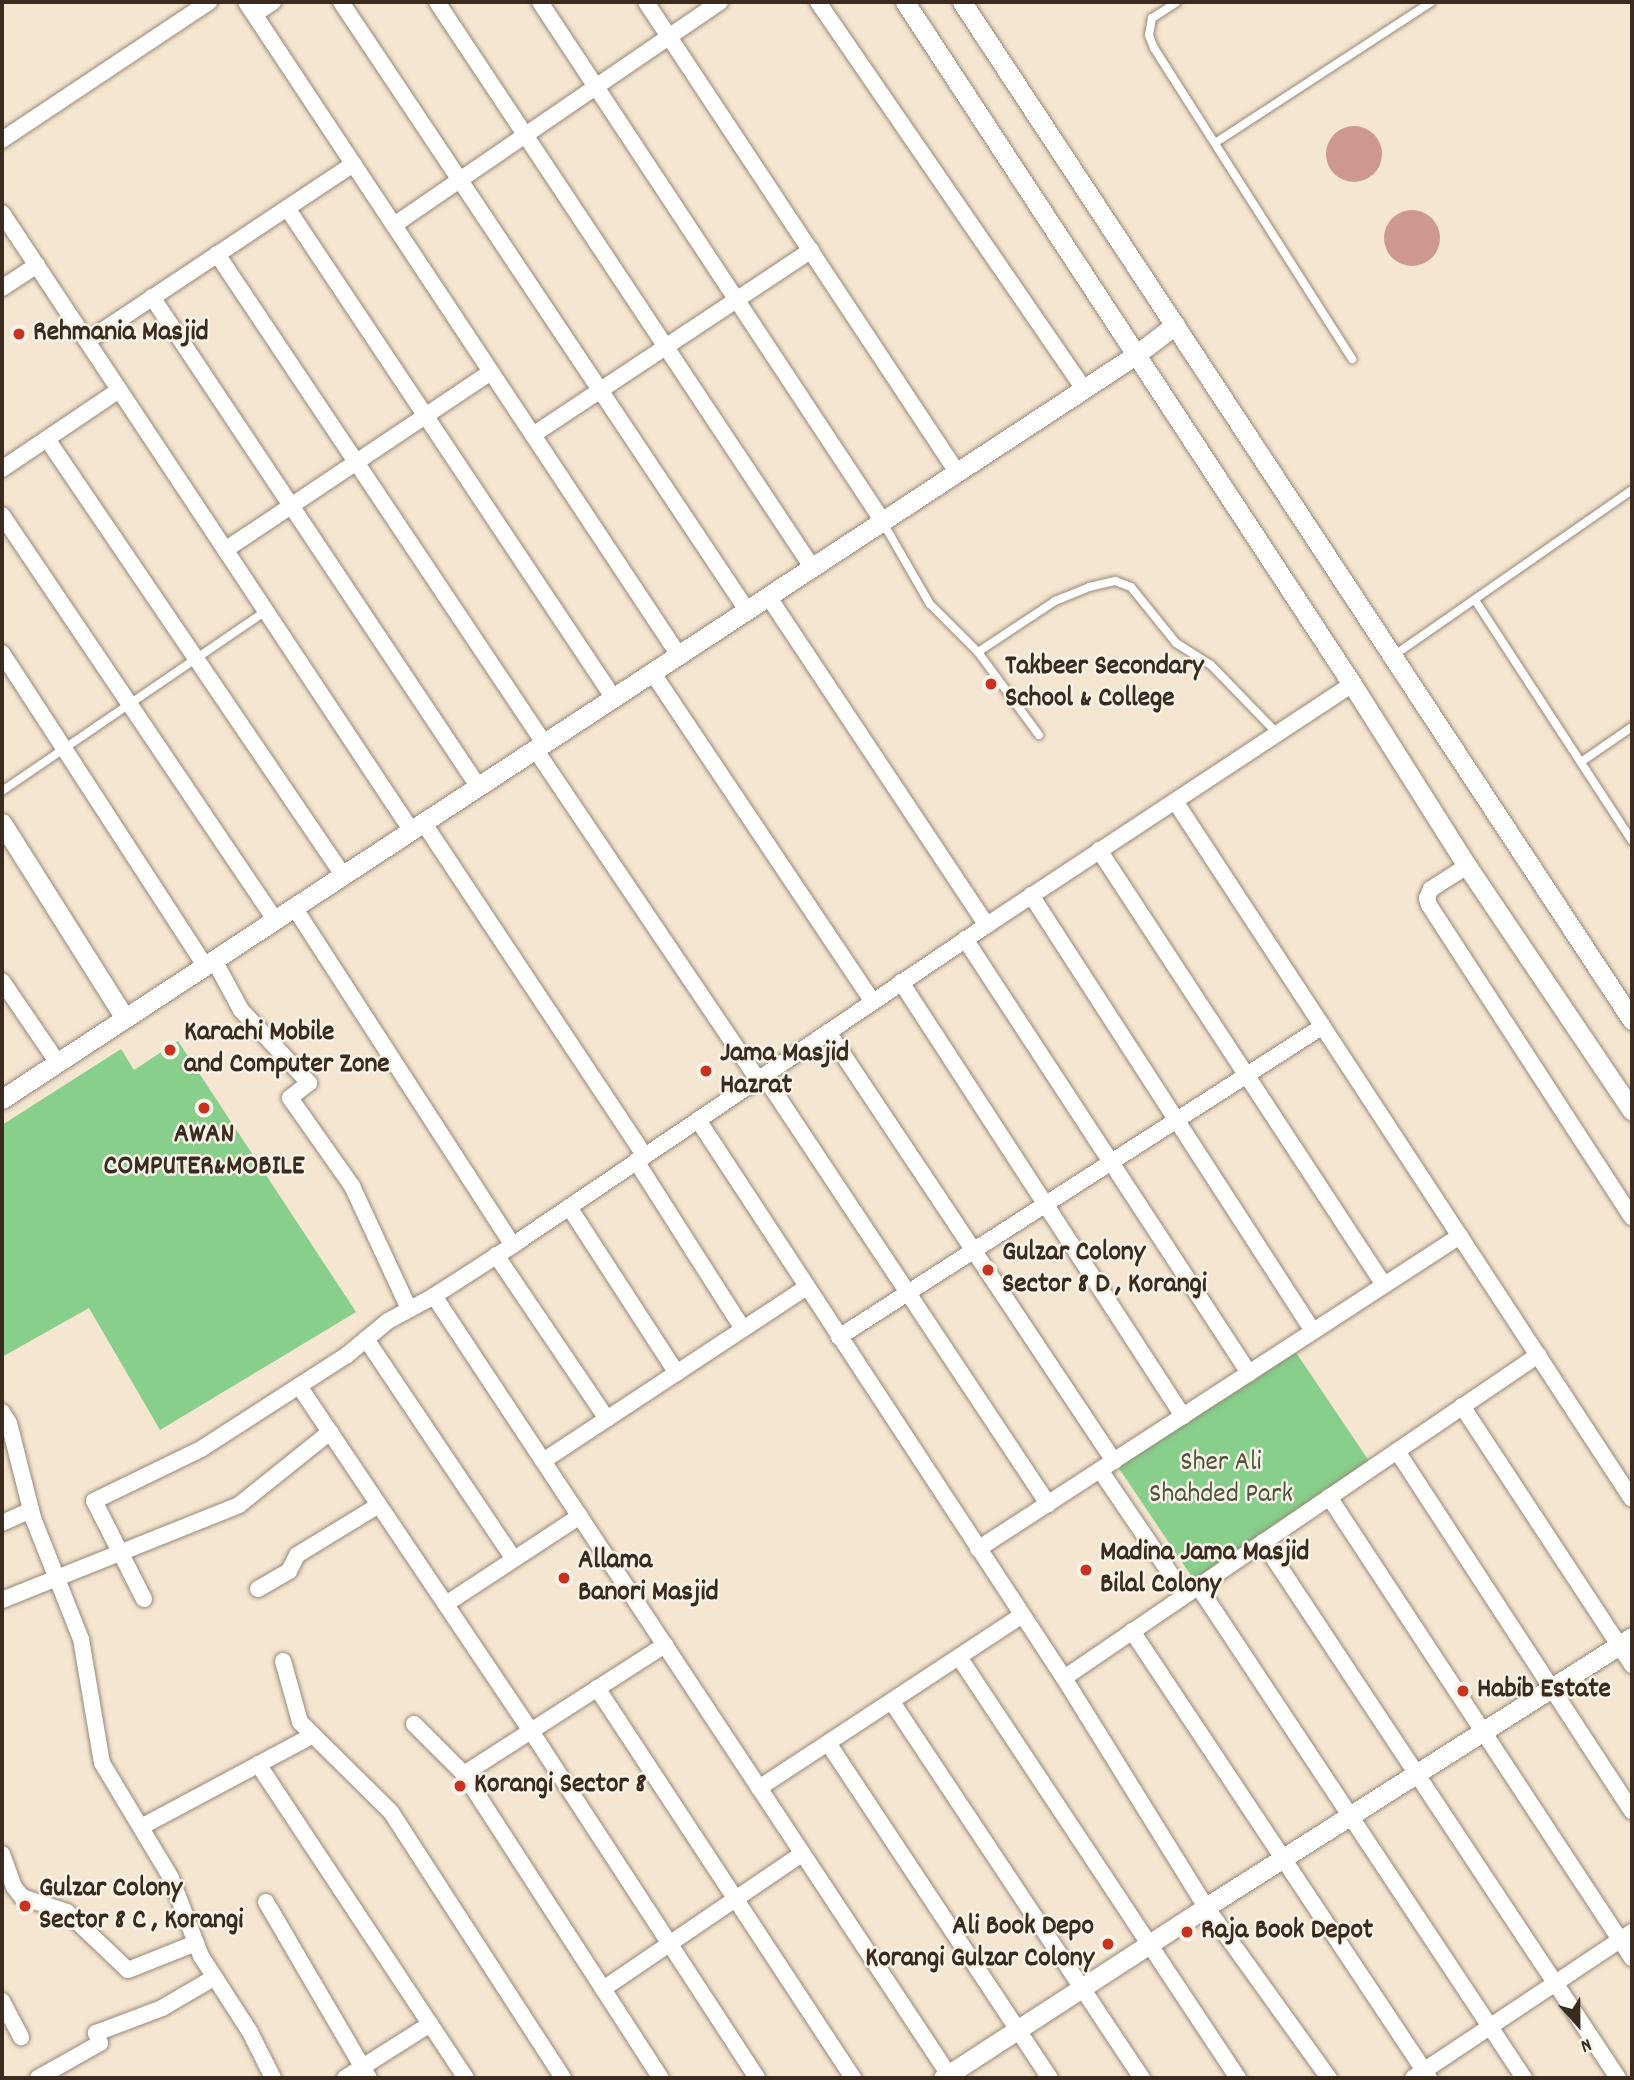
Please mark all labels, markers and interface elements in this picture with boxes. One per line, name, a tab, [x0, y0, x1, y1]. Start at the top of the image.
place label: Rehmania Masjid	[33, 317, 209, 351]
marker: Rehmania Masjid	[11, 326, 27, 342]
place label: Takbeer Secondary School & College	[1005, 651, 1204, 717]
marker: Takbeer Secondary School & College	[983, 676, 999, 692]
place label: Karachi Mobile and Computer Zone	[184, 1017, 390, 1083]
place label: Jama Masjid Hazrat	[720, 1038, 849, 1104]
marker: Karachi Mobile and Computer Zone	[162, 1042, 178, 1058]
marker: Jama Masjid Hazrat	[698, 1063, 714, 1079]
marker: AWAN COMPUTER&MOBILE	[196, 1100, 212, 1116]
place label: AWAN COMPUTER&MOBILE	[104, 1119, 304, 1185]
place label: Gulzar Colony Sector 8 D , Korangi	[1002, 1237, 1207, 1303]
marker: Gulzar Colony Sector 8 D , Korangi	[980, 1262, 996, 1278]
park label: Sher Ali Shahded Park	[1149, 1447, 1293, 1513]
place label: Madina Jama Masjid Bilal Colony	[1100, 1537, 1309, 1603]
place label: Allama Banori Masjid	[578, 1545, 719, 1611]
marker: Madina Jama Masjid Bilal Colony	[1078, 1562, 1094, 1578]
marker: Allama Banori Masjid	[556, 1570, 572, 1586]
place label: Habib Estate	[1477, 1674, 1611, 1708]
marker: Habib Estate	[1455, 1683, 1471, 1699]
place label: Korangi Sector 8	[474, 1769, 646, 1803]
marker: Korangi Sector 8	[452, 1778, 468, 1794]
place label: Gulzar Colony Sector 8 C , Korangi	[39, 1873, 243, 1939]
marker: Gulzar Colony Sector 8 C , Korangi	[17, 1898, 33, 1914]
place label: Ali Book Depo Korangi Gulzar Colony	[865, 1911, 1094, 1977]
place label: Raja Book Depot	[1201, 1915, 1373, 1949]
marker: Raja Book Depot	[1179, 1924, 1195, 1940]
marker: Ali Book Depo Korangi Gulzar Colony	[1100, 1936, 1116, 1952]
north arrow	[1543, 1989, 1613, 2059]
text: N	[1576, 2030, 1595, 2058]

